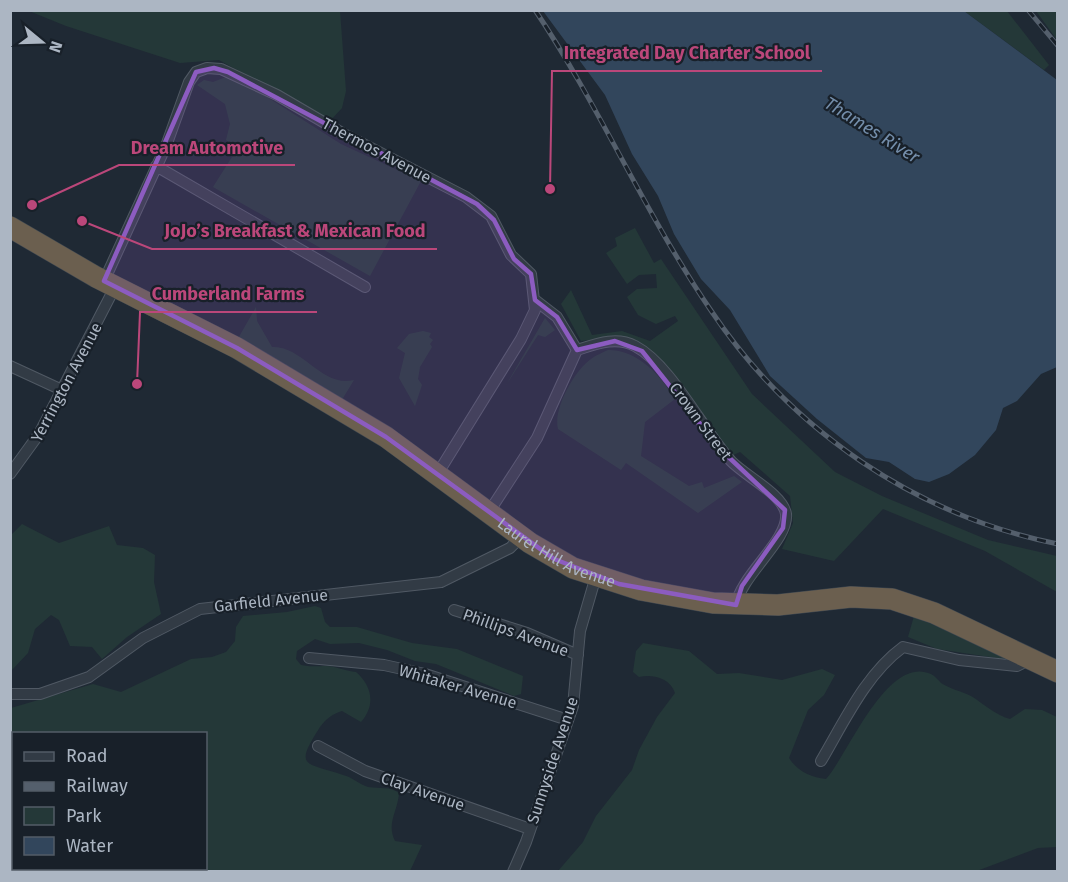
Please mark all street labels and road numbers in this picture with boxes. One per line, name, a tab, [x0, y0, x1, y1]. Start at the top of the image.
street label: Thermos Avenue	[319, 114, 434, 187]
street label: Yerrington Avenue	[27, 319, 106, 445]
street label: Crown Street	[665, 379, 736, 464]
street label: Laurel Hill Avenue	[494, 514, 618, 591]
street label: Garfield Avenue	[213, 585, 329, 616]
street label: Phillips Avenue	[460, 605, 571, 660]
street label: Whitaker Avenue	[397, 661, 519, 712]
street label: Sunnyside Avenue	[523, 694, 582, 826]
street label: Clay Avenue	[379, 768, 467, 815]

